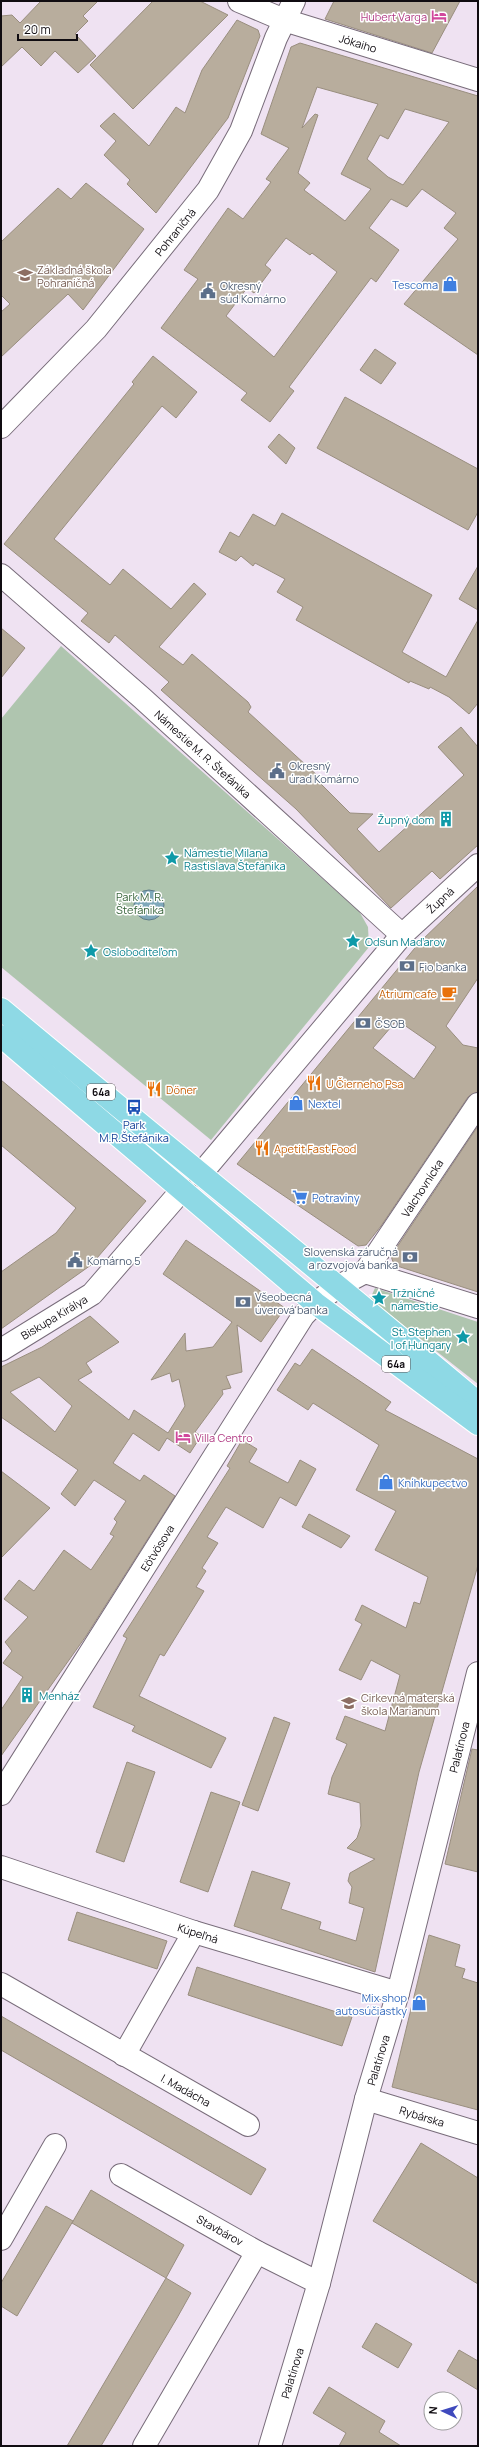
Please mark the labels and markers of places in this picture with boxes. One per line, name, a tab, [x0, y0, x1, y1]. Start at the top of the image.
hotel icon: Hubert Varga	[430, 7, 448, 25]
place label: Hubert Varga	[361, 9, 427, 24]
place label: Základná škola Pohraničná	[37, 262, 112, 290]
school or university icon: Základná škola Pohraničná	[16, 266, 34, 284]
shop icon: Tescoma	[441, 275, 459, 293]
place label: Tescoma	[392, 277, 438, 292]
place label: Okresný súd Komárno	[220, 278, 287, 306]
public building icon: Okresný súd Komárno	[199, 282, 217, 300]
place label: Okresný úrad Komárno	[289, 758, 360, 786]
public building icon: Okresný úrad Komárno	[268, 762, 286, 780]
building icon: Župný dom	[437, 810, 455, 828]
place label: Župný dom	[378, 812, 434, 827]
place label: Námestie Milana Rastislava Štefánika	[184, 845, 286, 873]
place icon: Námestie Milana Rastislava Štefánika	[163, 849, 181, 867]
place icon: Odsun Maďarov	[344, 932, 362, 950]
place label: Odsun Maďarov	[365, 934, 446, 949]
place icon: Osloboditeľom	[82, 942, 100, 960]
place label: Osloboditeľom	[103, 944, 177, 959]
bank icon: Fio banka	[398, 957, 416, 975]
place label: Fio banka	[419, 959, 467, 974]
cafe icon: Atrium cafe	[440, 984, 458, 1002]
place label: Atrium cafe	[379, 986, 438, 1001]
bank icon: ČSOB	[354, 1014, 372, 1032]
place label: ČSOB	[375, 1016, 405, 1031]
restaurant icon: U Čierneho Psa	[305, 1074, 323, 1092]
place label: U Čierneho Psa	[326, 1076, 403, 1091]
restaurant icon: Döner	[145, 1080, 163, 1098]
place label: Döner	[166, 1082, 197, 1097]
shop icon: Nextel	[287, 1094, 305, 1112]
place label: Nextel	[308, 1096, 341, 1111]
bus stop icon: Park M.R.Štefánika	[125, 1098, 143, 1116]
place label: Park M.R.Štefánika	[99, 1117, 169, 1145]
restaurant icon: Apetit Fast Food	[253, 1139, 271, 1157]
place label: Apetit Fast Food	[274, 1141, 356, 1156]
supermarket icon: Potraviny	[291, 1188, 309, 1206]
place label: Potraviny	[312, 1190, 360, 1205]
place label: Slovenská záručná a rozvojová banka	[304, 1244, 398, 1272]
bank icon: Slovenská záručná a rozvojová banka	[401, 1248, 419, 1266]
public building icon: Komárno 5	[66, 1251, 84, 1269]
place label: Komárno 5	[87, 1253, 141, 1268]
place label: Tržničné námestie	[391, 1285, 439, 1313]
place label: Všeobecná úverová banka	[255, 1289, 328, 1317]
place icon: Tržničné námestie	[370, 1289, 388, 1307]
bank icon: Všeobecná úverová banka	[234, 1293, 252, 1311]
place label: St. Stephen I of Hungary	[391, 1324, 451, 1352]
place icon: St. Stephen I of Hungary	[454, 1328, 472, 1346]
hotel icon: Villa Centro	[174, 1428, 192, 1446]
place label: Villa Centro	[195, 1430, 253, 1445]
shop icon: Kníhkupectvo	[377, 1473, 395, 1491]
place label: Kníhkupectvo	[398, 1475, 468, 1490]
building icon: Menház	[18, 1686, 36, 1704]
place label: Menház	[39, 1688, 80, 1703]
place label: Cirkevná materská škola Marianum	[361, 1690, 455, 1718]
school or university icon: Cirkevná materská škola Marianum	[340, 1694, 358, 1712]
place label: Mix shop autosúčiastky	[335, 1990, 407, 2018]
shop icon: Mix shop autosúčiastky	[410, 1994, 428, 2012]

